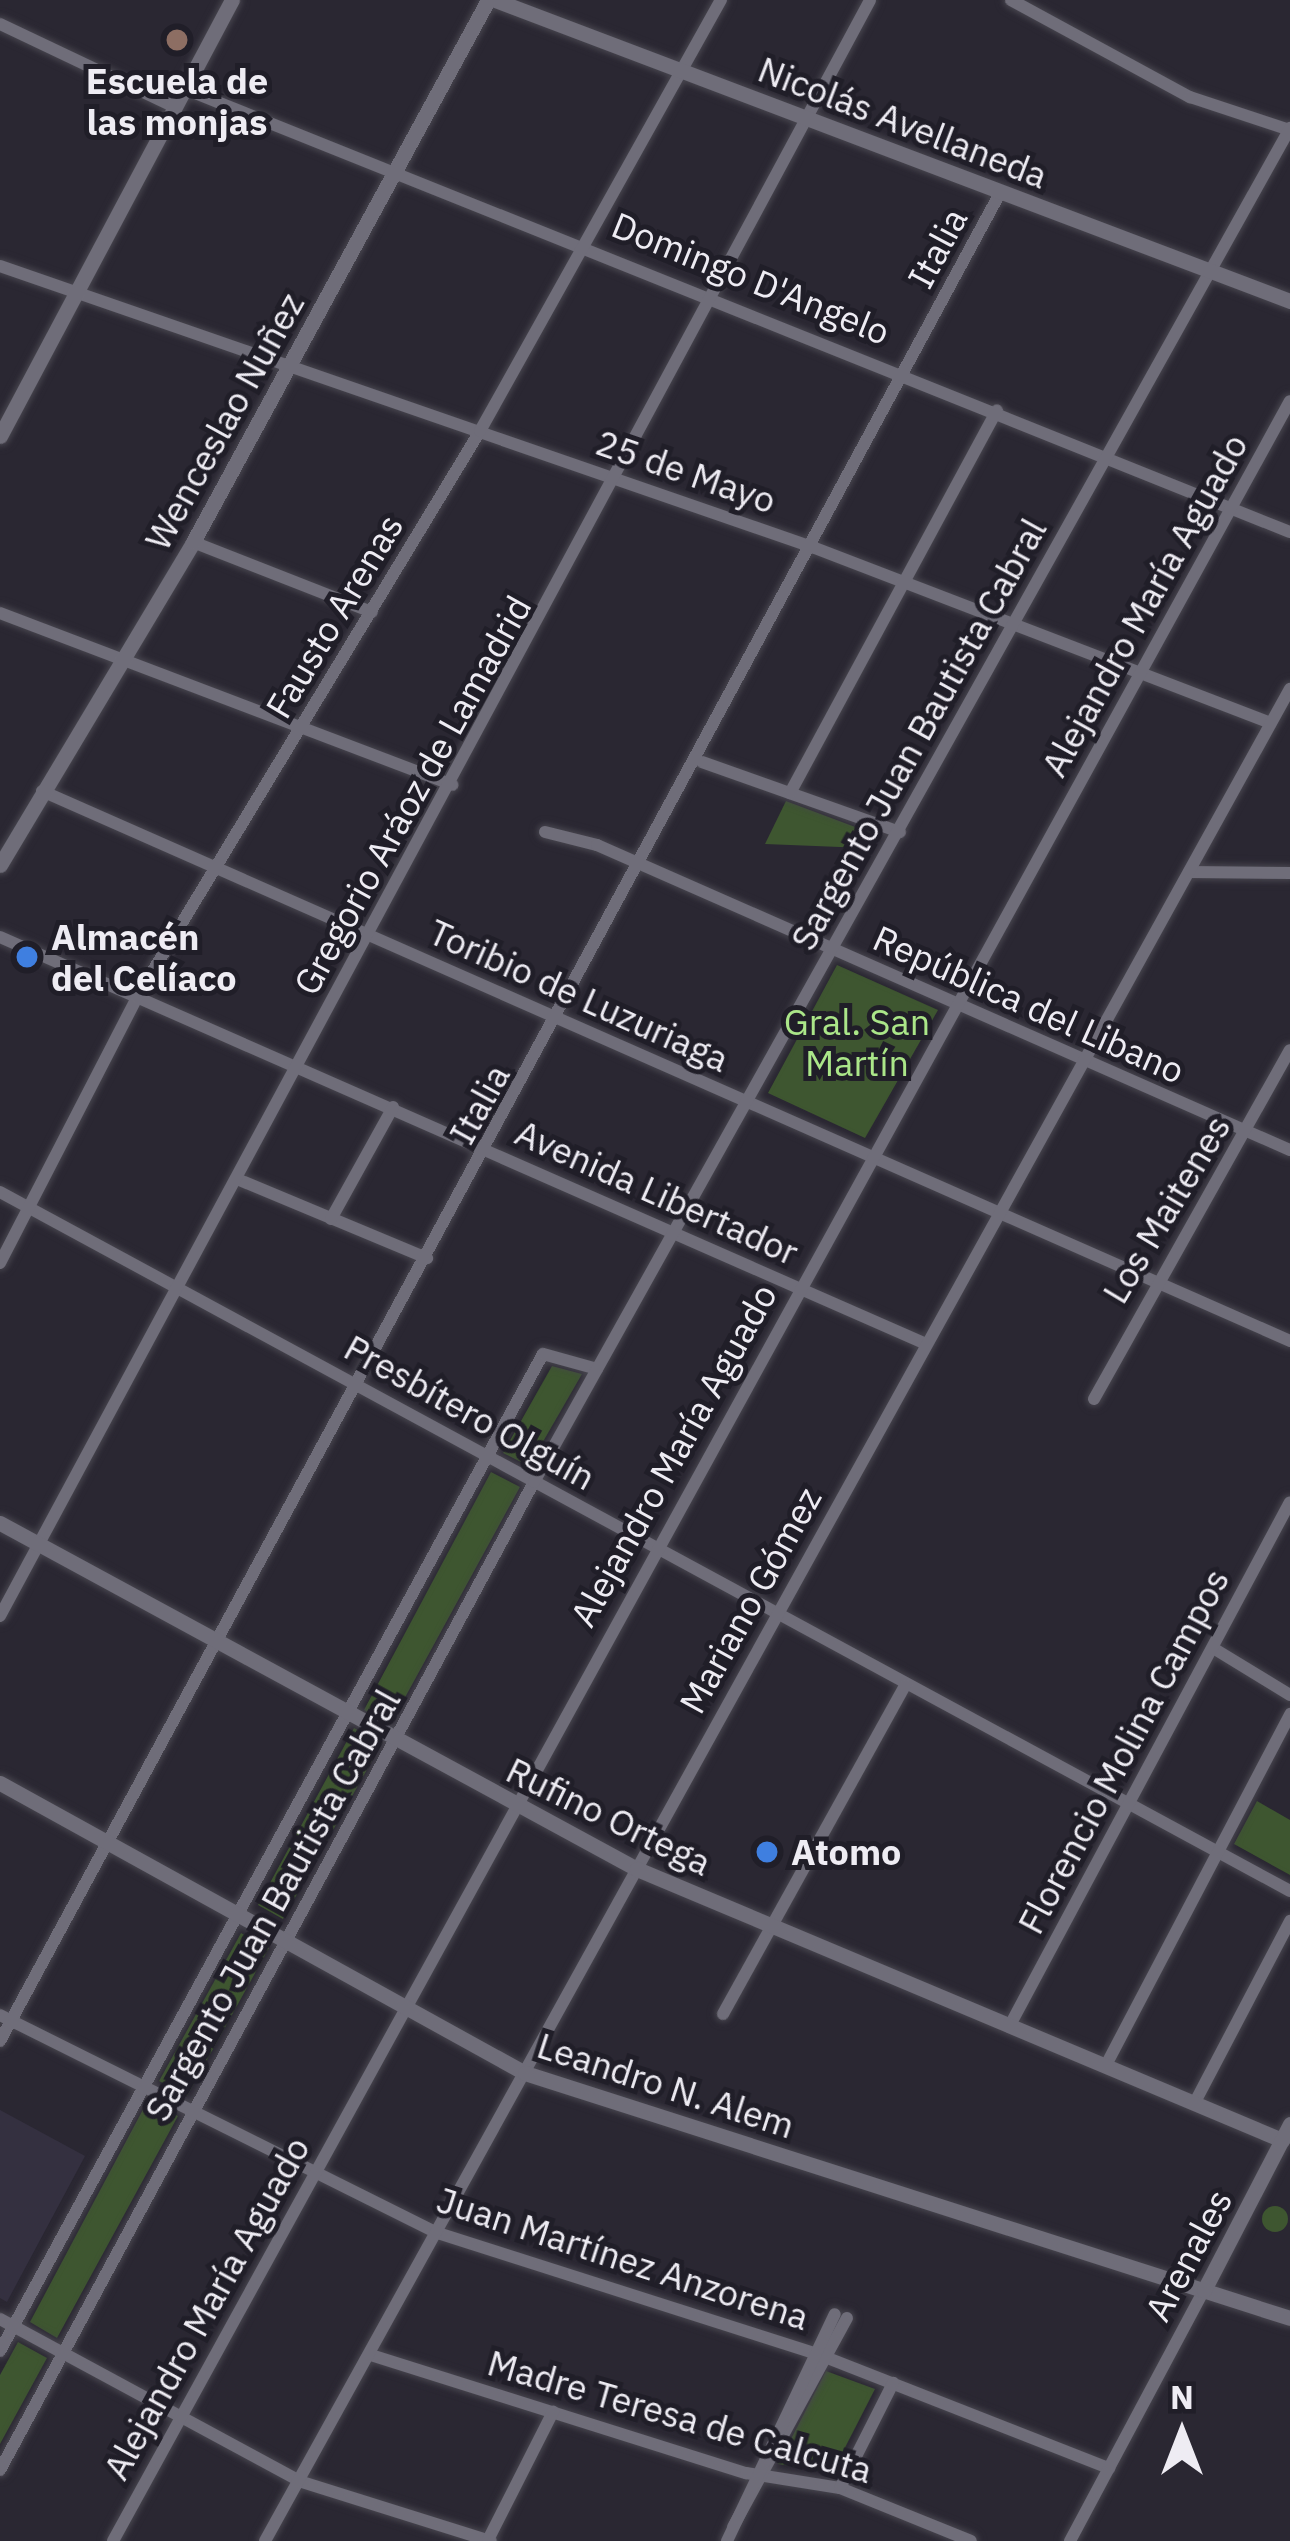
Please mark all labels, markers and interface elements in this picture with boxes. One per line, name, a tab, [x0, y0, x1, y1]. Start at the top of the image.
marker: Escuela de las monjas	[164, 27, 190, 53]
street label: Nicolás Avellaneda	[752, 47, 1054, 197]
place label: Escuela de las monjas	[86, 58, 268, 143]
street label: Italia	[898, 201, 976, 295]
street label: Domingo D'Angelo	[606, 203, 896, 353]
street label: Wenceslao Nuñez	[135, 285, 313, 557]
street label: 25 de Mayo	[591, 420, 781, 522]
street label: Alejandro María Aguado	[1032, 426, 1256, 784]
street label: Fausto Arenas	[256, 506, 412, 726]
street label: Sargento Juan Bautista Cabral	[781, 511, 1055, 957]
street label: Gregorio Aráoz de Lamadrid	[284, 588, 540, 1002]
street label: Toribio de Luzuriaga	[423, 910, 735, 1080]
place label: Almacén del Celíaco	[51, 914, 237, 999]
street label: República del Libano	[867, 916, 1191, 1092]
marker: Almacén del Celíaco	[14, 944, 40, 970]
park label: Gral. San Martín	[784, 999, 930, 1084]
street label: Italia	[440, 1057, 518, 1151]
street label: Los Maitenes	[1093, 1107, 1239, 1311]
street label: Avenida Libertador	[509, 1110, 805, 1274]
street label: Alejandro María Aguado	[561, 1276, 785, 1634]
street label: Presbítero Olguín	[337, 1325, 603, 1499]
street label: Mariano Gómez	[670, 1479, 830, 1721]
street label: Florencio Molina Campos	[1008, 1561, 1238, 1941]
street label: Sargento Juan Bautista Cabral	[135, 1682, 409, 2128]
street label: Rufino Ortega	[500, 1748, 718, 1884]
place label: Atomo	[791, 1830, 901, 1874]
marker: Atomo	[754, 1839, 780, 1865]
street label: Leandro N. Alem	[532, 2023, 800, 2147]
street label: Alejandro María Aguado	[94, 2129, 318, 2487]
street label: Juan Martínez Anzorena	[432, 2177, 814, 2339]
street label: Arenales	[1135, 2182, 1241, 2328]
street label: Madre Teresa de Calcuta	[483, 2340, 877, 2492]
north arrow	[1122, 2373, 1242, 2493]
text: N	[1170, 2375, 1194, 2418]

